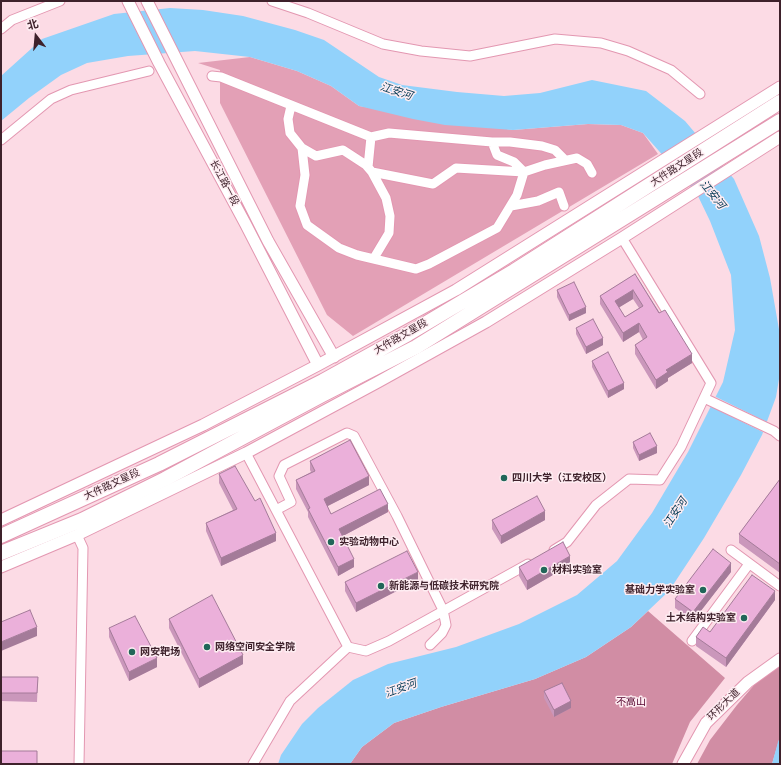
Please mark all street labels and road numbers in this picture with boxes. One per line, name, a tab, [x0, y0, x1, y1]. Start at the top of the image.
street label: 大件路文星段	[649, 147, 705, 189]
street label: 长江路一段	[207, 158, 241, 208]
street label: 大件路文星段	[372, 317, 430, 357]
street label: 大件路文星段	[82, 467, 142, 503]
street label: 环形大道	[705, 687, 743, 723]

